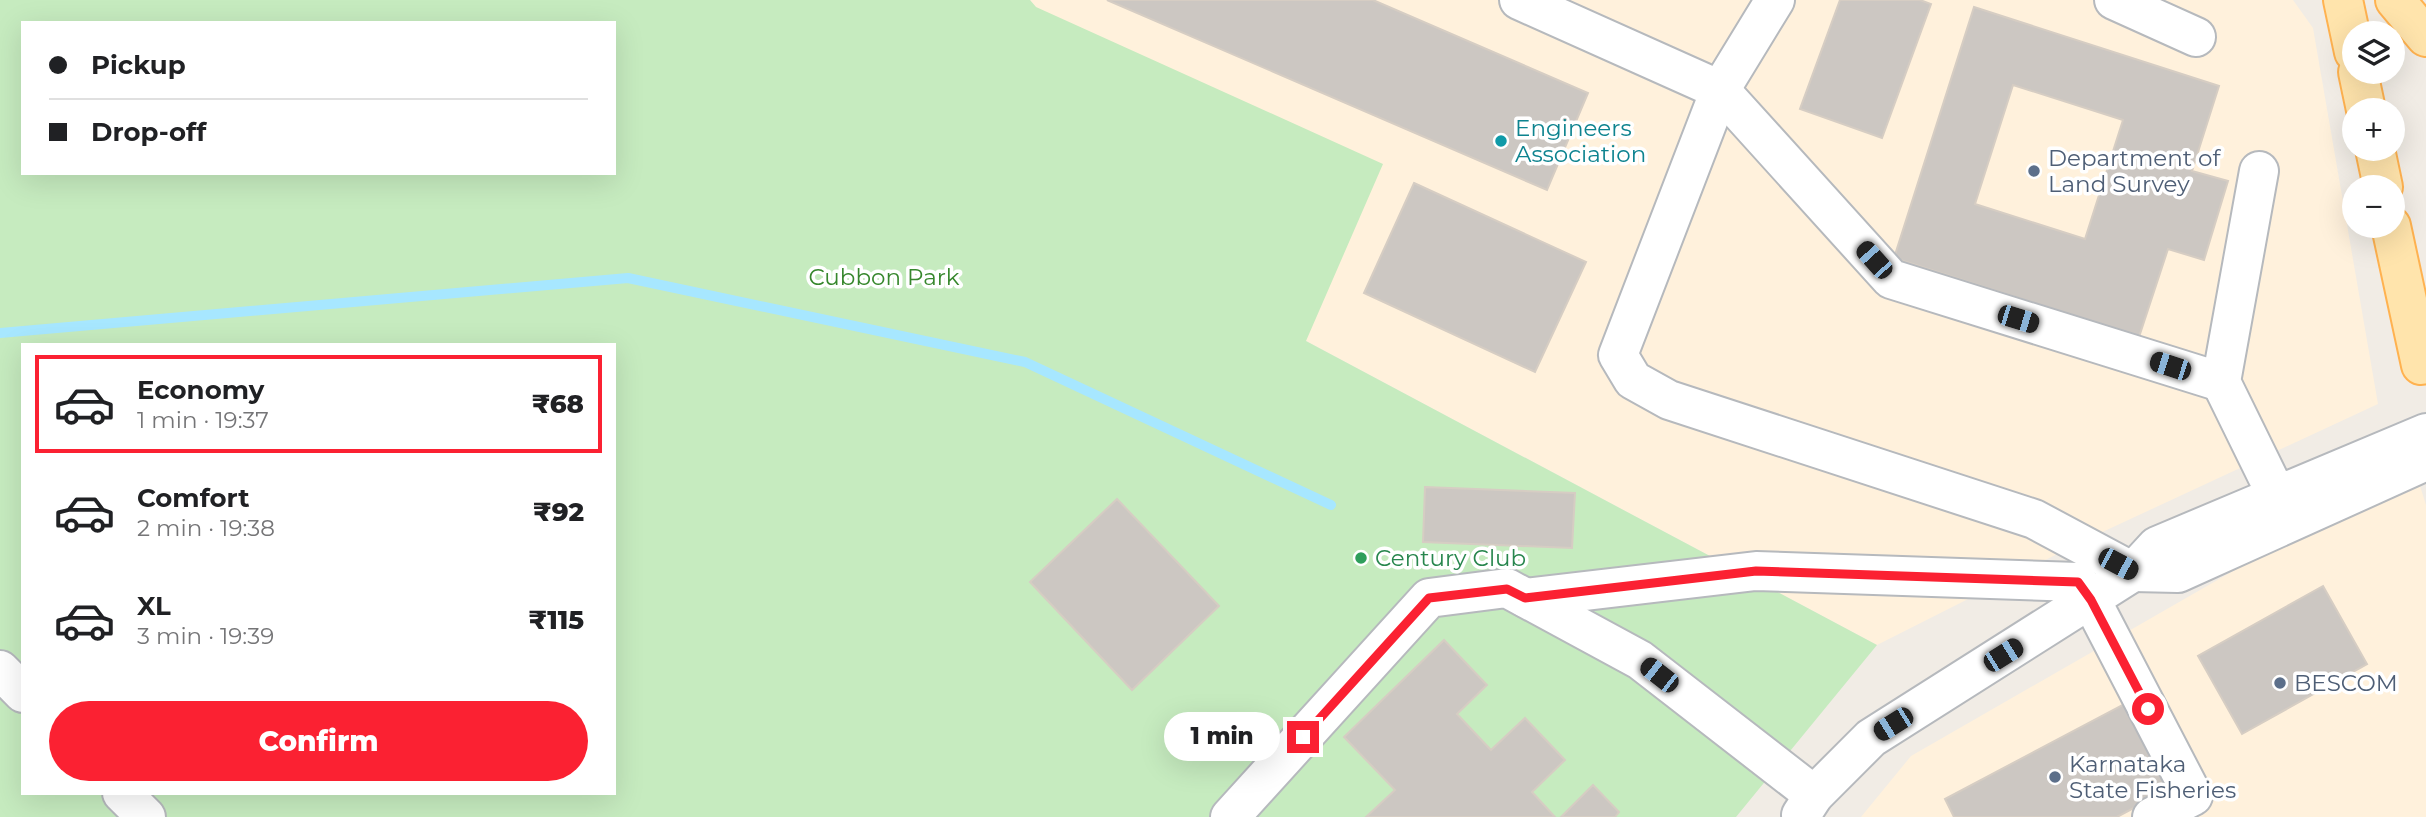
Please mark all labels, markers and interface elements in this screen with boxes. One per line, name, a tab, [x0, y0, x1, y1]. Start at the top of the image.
map controls	[2342, 21, 2405, 238]
button: layers	[2342, 21, 2405, 84]
text: Pickup	[91, 49, 186, 81]
button: +	[2342, 98, 2405, 161]
place label: Engineers Association	[1515, 114, 1646, 168]
text: Drop-off	[91, 116, 206, 148]
marker: Engineers Association	[1493, 133, 1509, 149]
place label: Department of Land Survey	[2048, 144, 2222, 198]
marker: Department of Land Survey	[2026, 163, 2042, 179]
button: −	[2342, 175, 2405, 238]
car	[1853, 237, 1896, 283]
park label: Cubbon Park	[808, 263, 960, 291]
car	[1995, 303, 2042, 335]
car	[2147, 350, 2194, 382]
icon: car	[53, 373, 116, 436]
text: Economy	[137, 374, 264, 406]
text: ₹68	[531, 388, 584, 420]
text: 1 min · 19:37	[137, 406, 269, 434]
icon: car	[53, 481, 116, 544]
text: Comfort	[137, 482, 249, 514]
text: ₹92	[533, 496, 584, 528]
text: 2 min · 19:38	[137, 514, 275, 542]
place label: Century Club	[1375, 544, 1526, 572]
car	[2095, 545, 2142, 583]
marker: Century Club	[1353, 550, 1369, 566]
icon: car	[53, 589, 116, 652]
text: XL	[137, 590, 171, 622]
text: ₹115	[528, 604, 584, 636]
text: 3 min · 19:39	[137, 622, 274, 650]
car	[1980, 635, 2027, 675]
car	[1636, 654, 1683, 696]
place label: BESCOM	[2294, 669, 2398, 697]
marker: BESCOM	[2272, 675, 2288, 691]
route start	[2132, 693, 2164, 725]
button: Confirm	[49, 701, 588, 781]
car	[1870, 704, 1917, 744]
callout: 1 min	[1163, 712, 1278, 762]
route end	[1287, 721, 1319, 753]
text: 1 min	[1190, 722, 1254, 750]
place label: Karnataka State Fisheries	[2069, 750, 2236, 804]
marker: Karnataka State Fisheries	[2047, 769, 2063, 785]

